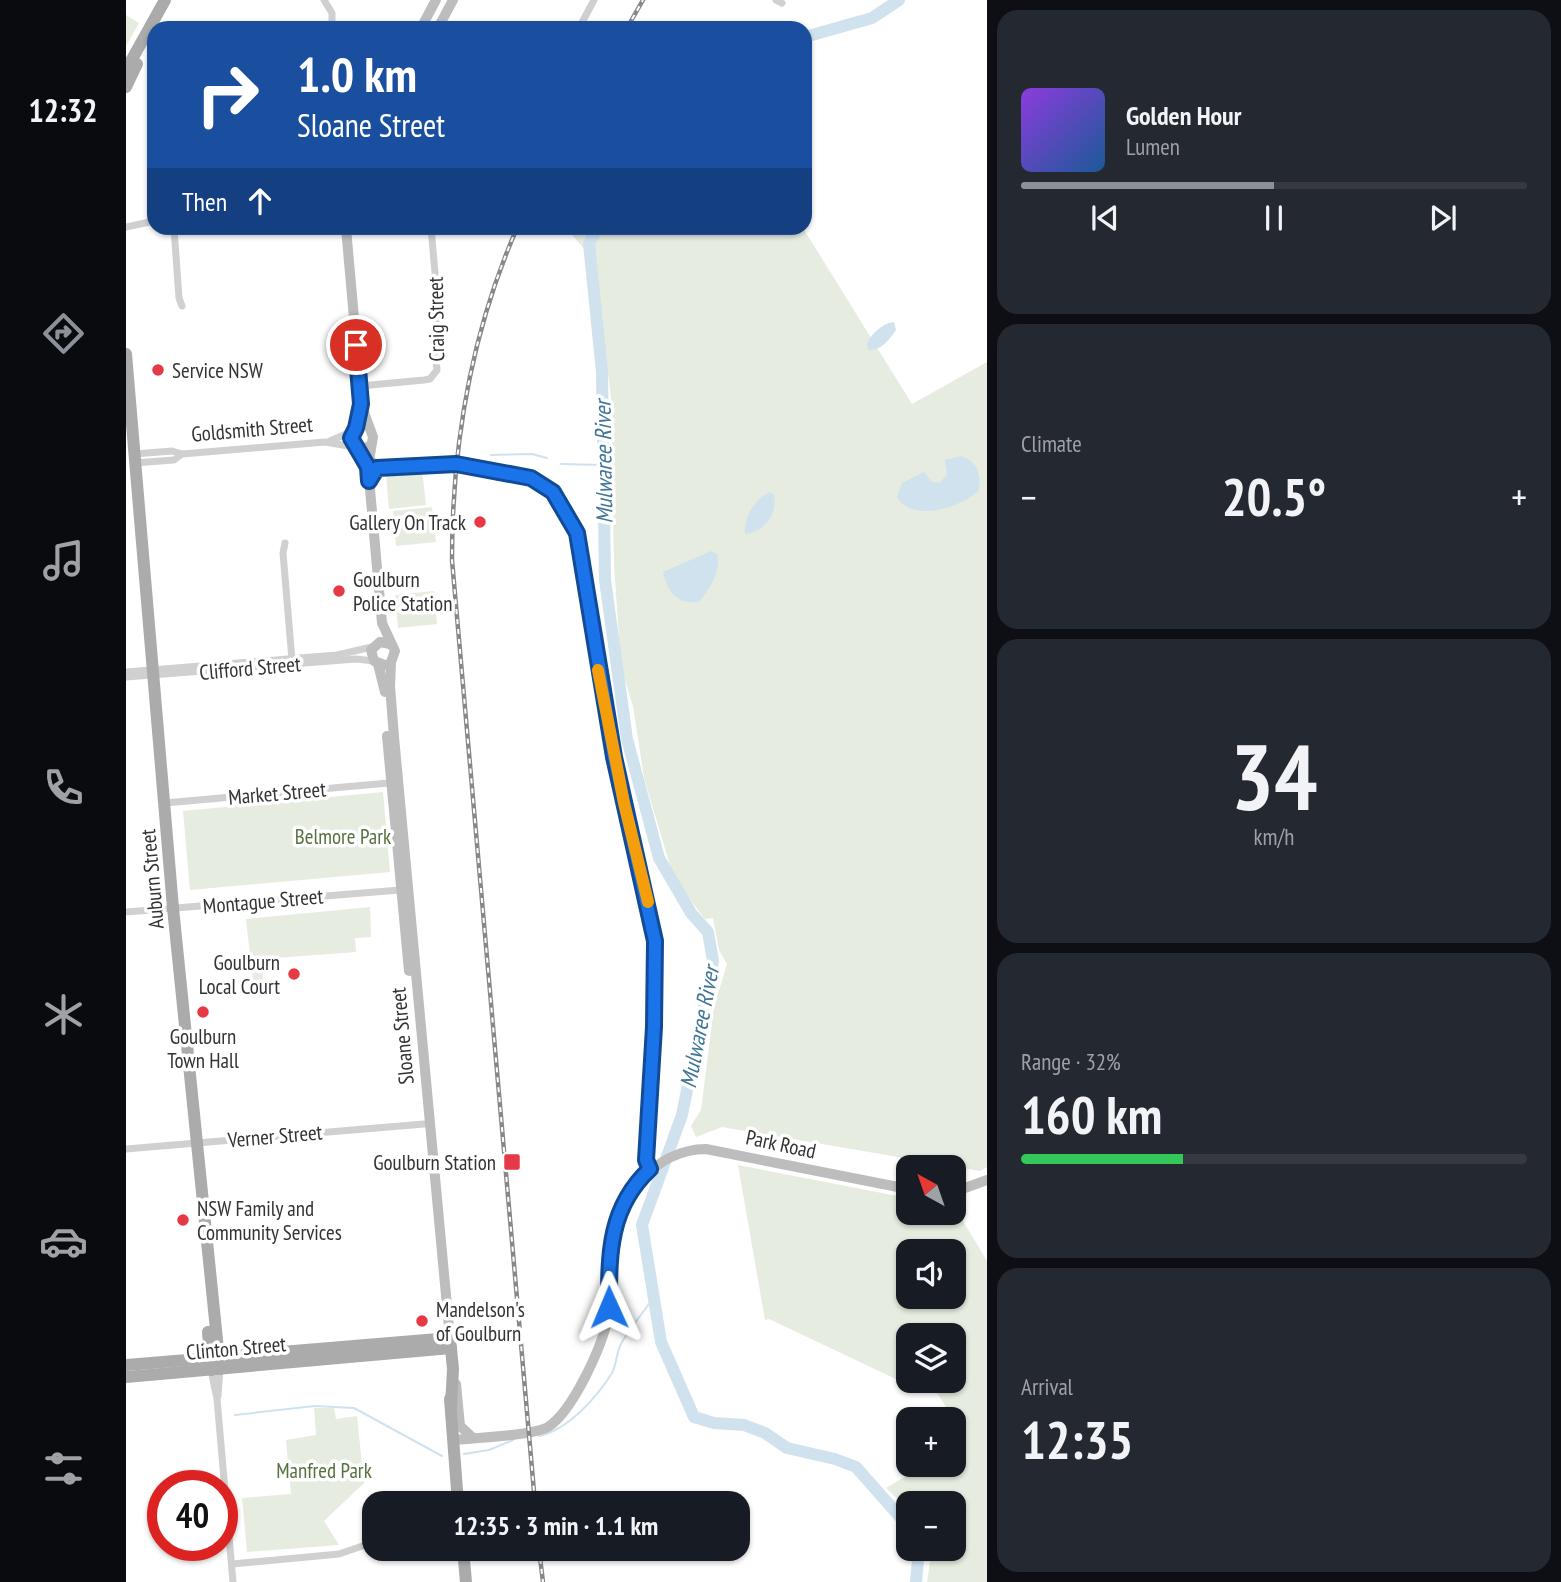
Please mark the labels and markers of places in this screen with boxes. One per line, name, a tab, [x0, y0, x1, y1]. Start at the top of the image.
pin	[326, 315, 386, 375]
place label: Service NSW	[172, 357, 263, 384]
marker: Service NSW	[150, 362, 166, 378]
place label: Gallery On Track	[349, 509, 466, 536]
marker: Gallery On Track	[472, 514, 488, 530]
place label: Goulburn Police Station	[353, 566, 452, 617]
marker: Goulburn Police Station	[331, 583, 347, 599]
place label: Goulburn Local Court	[199, 949, 280, 1000]
marker: Goulburn Local Court	[286, 966, 302, 982]
marker: Goulburn Town Hall	[195, 1004, 211, 1020]
place label: Goulburn Town Hall	[167, 1023, 239, 1074]
place label: Goulburn Station	[373, 1149, 496, 1176]
marker: Goulburn Station	[502, 1152, 522, 1172]
place label: NSW Family and Community Services	[197, 1195, 342, 1246]
marker: NSW Family and Community Services	[175, 1212, 191, 1228]
place label: Mandelson's of Goulburn	[436, 1296, 525, 1347]
marker: Mandelson's of Goulburn	[414, 1313, 430, 1329]

